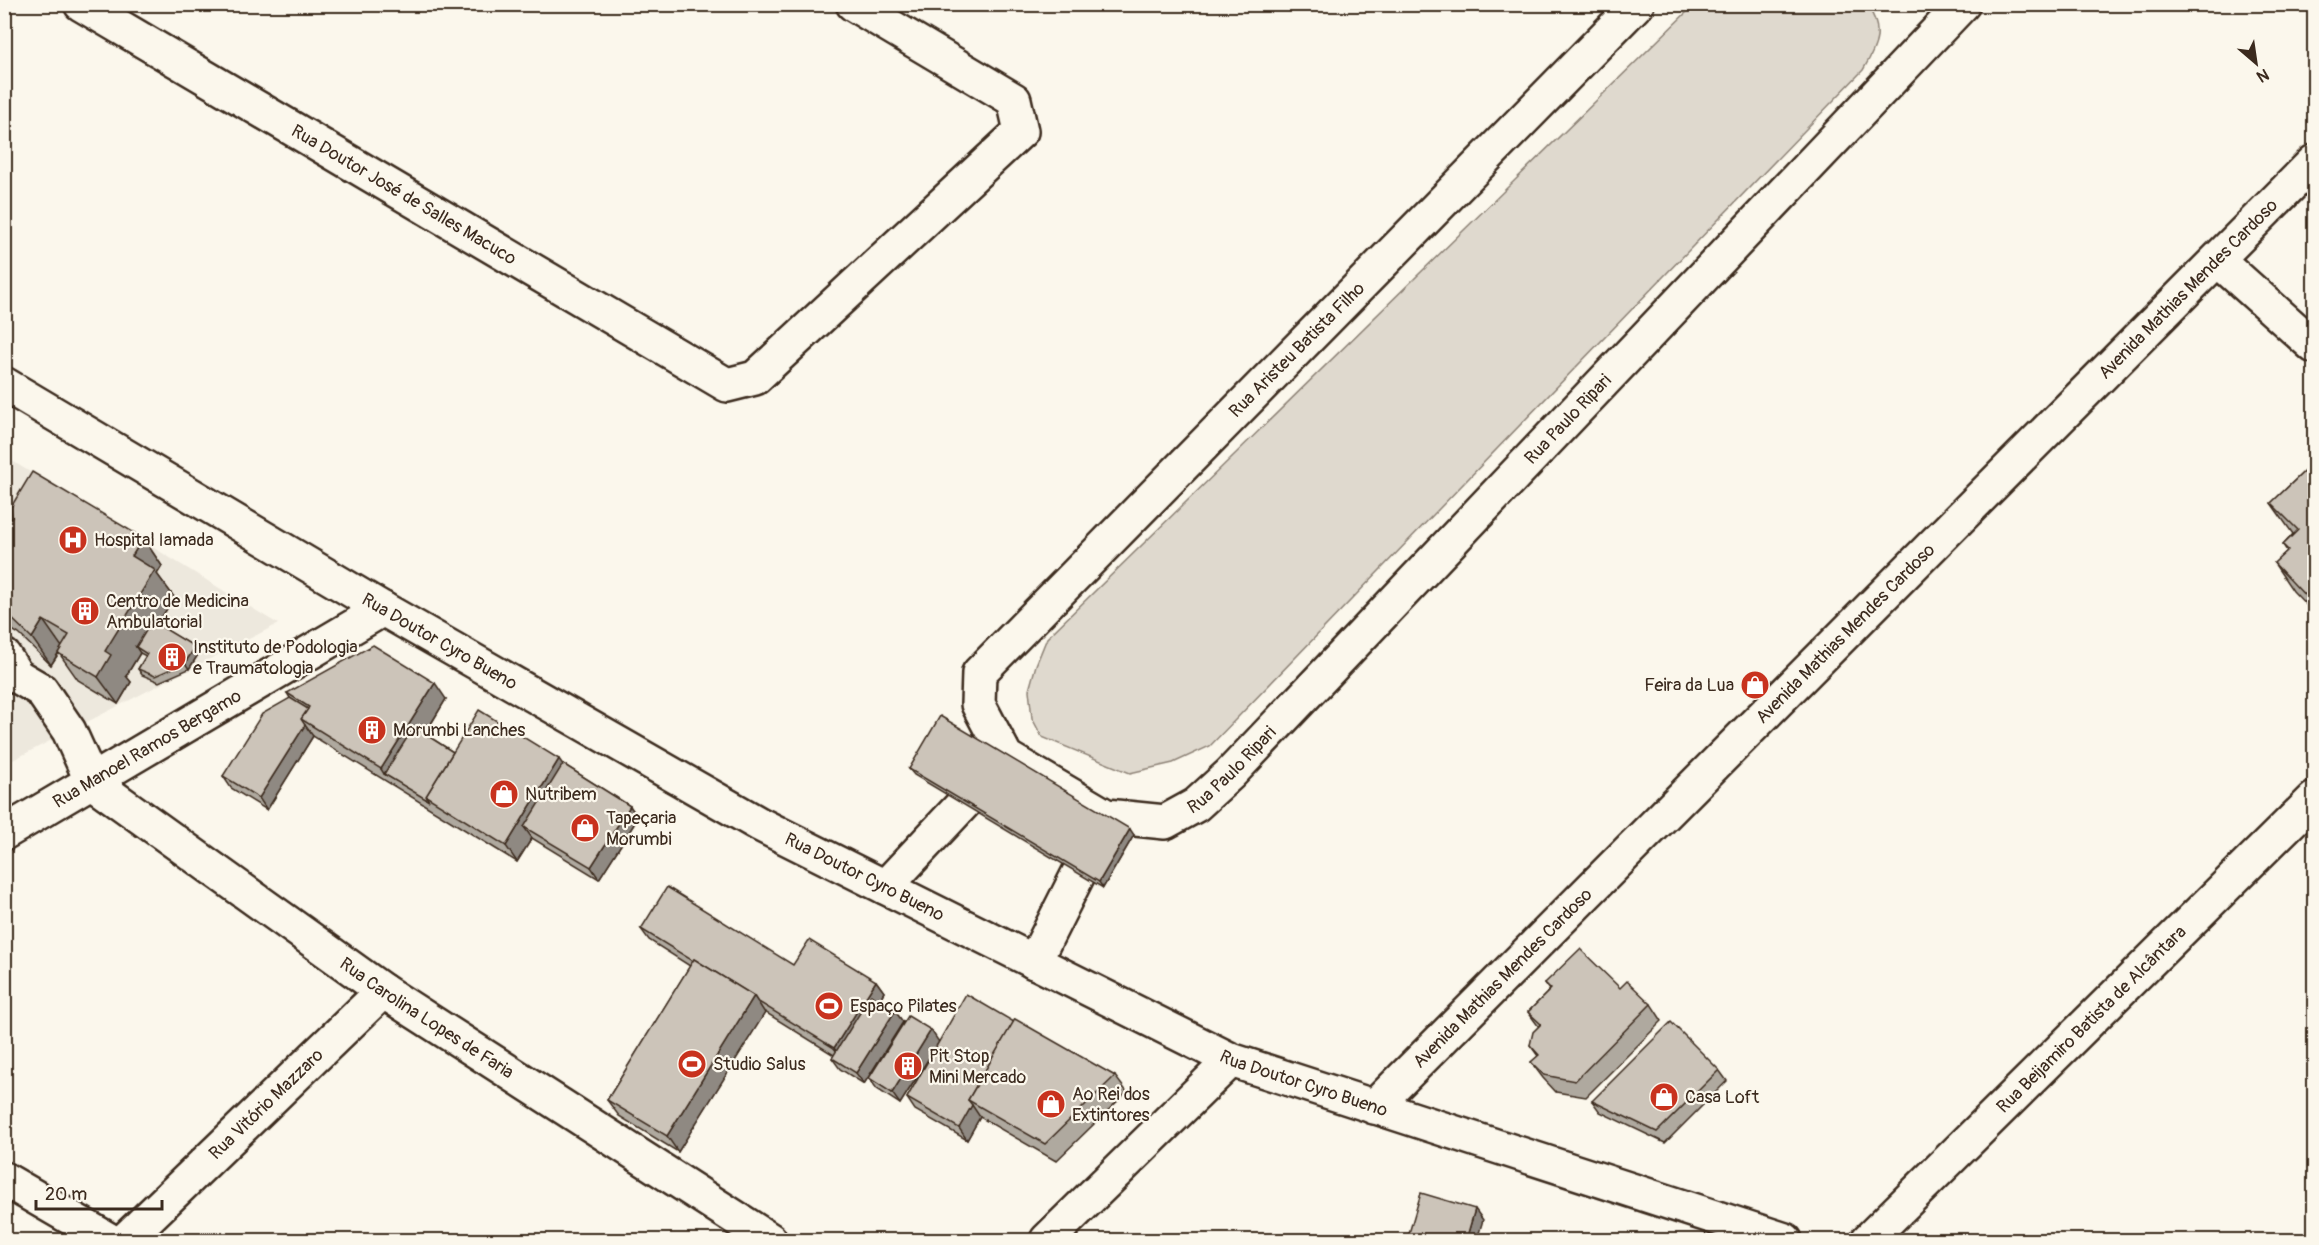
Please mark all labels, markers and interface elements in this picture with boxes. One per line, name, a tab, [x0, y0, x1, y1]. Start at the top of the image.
north arrow	[2226, 33, 2286, 93]
text: N	[2253, 64, 2272, 87]
street label: Rua Doutor José de Salles Macuco	[287, 119, 521, 270]
street label: Avenida Mathias Mendes Cardoso	[2093, 194, 2283, 384]
street label: Rua Aristeu Batista Filho	[1224, 277, 1370, 423]
street label: Rua Paulo Ripari	[1519, 369, 1616, 469]
hospital icon: Hospital Iamada	[57, 524, 89, 556]
place label: Hospital Iamada	[94, 529, 214, 552]
street label: Avenida Mathias Mendes Cardoso	[1751, 538, 1940, 728]
street label: Rua Doutor Cyro Bueno	[358, 588, 522, 695]
place label: Centro de Medicina Ambulatorial	[106, 590, 249, 634]
building icon: Centro de Medicina Ambulatorial	[69, 595, 101, 627]
place label: Instituto de Podologia e Traumatologia	[193, 636, 358, 680]
building icon: Instituto de Podologia e Traumatologia	[156, 641, 188, 673]
shop icon: Feira da Lua	[1739, 669, 1771, 701]
place label: Feira da Lua	[1644, 674, 1734, 697]
street label: Rua Manoel Ramos Bergamo	[49, 684, 246, 813]
building icon: Morumbi Lanches	[356, 714, 388, 746]
place label: Morumbi Lanches	[393, 719, 525, 742]
street label: Rua Paulo Ripari	[1183, 721, 1281, 819]
shop icon: Nutribem	[488, 778, 520, 810]
place label: Nutribem	[525, 783, 597, 806]
place label: Tapeçaria Morumbi	[606, 807, 676, 851]
shop icon: Tapeçaria Morumbi	[569, 812, 601, 844]
street label: Rua Doutor Cyro Bueno	[781, 827, 949, 927]
street label: Avenida Mathias Mendes Cardoso	[1408, 883, 1597, 1073]
street label: Rua Beijamiro Batista de Alcântara	[1992, 920, 2191, 1118]
street label: Rua Carolina Lopes de Faria	[335, 952, 518, 1084]
sports icon: Espaço Pilates	[813, 990, 845, 1022]
place label: Espaço Pilates	[850, 995, 957, 1018]
street label: Rua Vitório Mazzaro	[204, 1043, 328, 1164]
place label: Pit Stop Mini Mercado	[929, 1045, 1027, 1089]
street label: Rua Doutor Cyro Bueno	[1216, 1045, 1391, 1122]
sports icon: Studio Salus	[676, 1048, 708, 1080]
building icon: Pit Stop Mini Mercado	[892, 1050, 924, 1082]
place label: Studio Salus	[713, 1053, 806, 1076]
shop icon: Casa Loft	[1648, 1081, 1680, 1113]
place label: Ao Rei dos Extintores	[1072, 1083, 1150, 1127]
place label: Casa Loft	[1685, 1086, 1760, 1109]
shop icon: Ao Rei dos Extintores	[1035, 1088, 1067, 1120]
scale bar	[36, 1173, 162, 1211]
text: 20 m	[45, 1183, 87, 1206]

